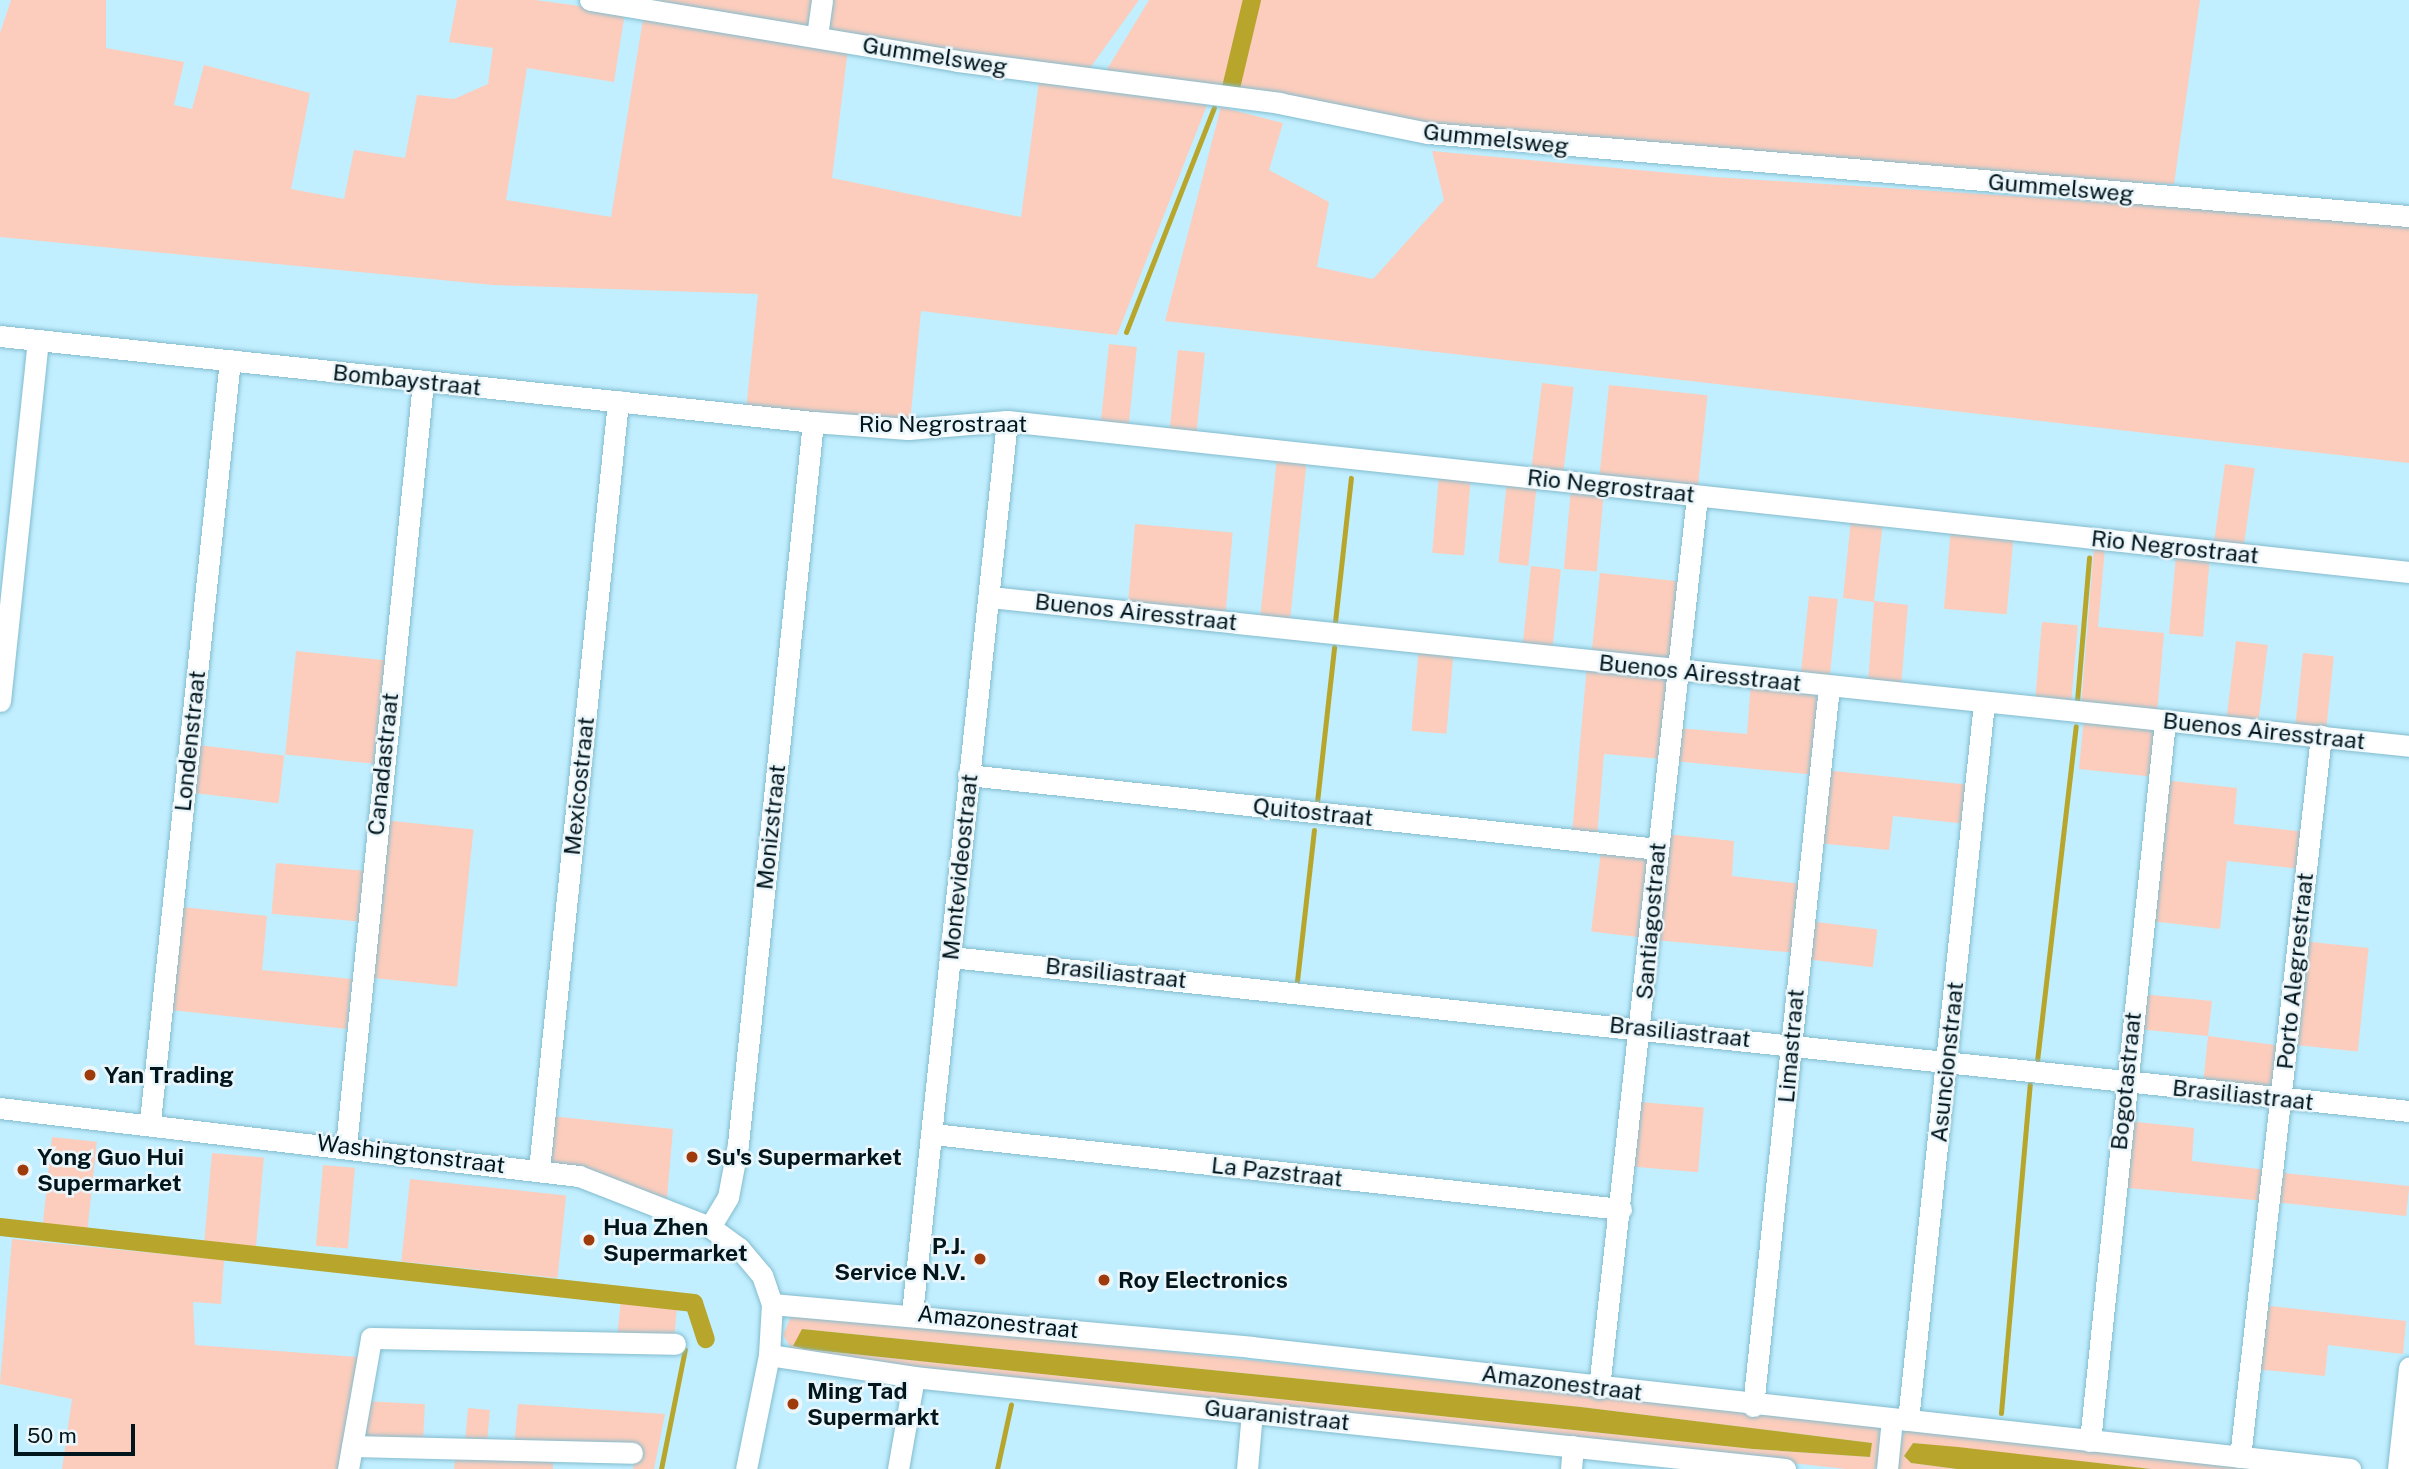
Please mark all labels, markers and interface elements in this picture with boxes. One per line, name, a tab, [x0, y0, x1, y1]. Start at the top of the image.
street label: Gummelsweg	[861, 31, 1009, 81]
street label: Gummelsweg	[1422, 118, 1570, 160]
street label: Gummelsweg	[1987, 168, 2135, 208]
street label: Bombaystraat	[331, 358, 483, 402]
street label: Rio Negrostraat	[859, 410, 1027, 438]
street label: Rio Negrostraat	[1526, 463, 1696, 509]
street label: Rio Negrostraat	[2090, 524, 2260, 570]
street label: Buenos Airesstraat	[1033, 588, 1239, 636]
street label: Buenos Airesstraat	[1597, 649, 1803, 697]
street label: Londenstraat	[169, 669, 211, 813]
street label: Canadastraat	[362, 691, 404, 837]
street label: Buenos Airesstraat	[2161, 707, 2367, 755]
street label: Mexicostraat	[558, 715, 600, 857]
street label: Monizstraat	[751, 763, 791, 891]
street label: Montevideostraat	[936, 772, 984, 962]
street label: Quitostraat	[1252, 792, 1374, 832]
street label: Santiagostraat	[1630, 841, 1672, 1001]
street label: Porto Alegrestraat	[2271, 871, 2319, 1071]
street label: Brasiliastraat	[1044, 952, 1188, 994]
street label: Asuncionstraat	[1925, 980, 1969, 1144]
street label: Limastraat	[1772, 988, 1810, 1104]
street label: Bogotastraat	[2105, 1010, 2147, 1152]
street label: Brasiliastraat	[1608, 1011, 1752, 1053]
place label: Yan Trading	[104, 1061, 234, 1089]
marker: Yan Trading	[82, 1067, 98, 1083]
street label: Brasiliastraat	[2171, 1074, 2315, 1116]
street label: Washingtonstraat	[315, 1129, 507, 1179]
place label: Yong Guo Hui Supermarket	[37, 1143, 184, 1197]
place label: Su's Supermarket	[706, 1143, 902, 1171]
marker: Su's Supermarket	[684, 1149, 700, 1165]
street label: La Pazstraat	[1210, 1151, 1344, 1193]
marker: Yong Guo Hui Supermarket	[15, 1162, 31, 1178]
place label: Hua Zhen Supermarket	[603, 1213, 748, 1267]
marker: Hua Zhen Supermarket	[581, 1232, 597, 1248]
place label: P.J. Service N.V.	[834, 1232, 966, 1286]
marker: P.J. Service N.V.	[972, 1251, 988, 1267]
place label: Roy Electronics	[1118, 1266, 1288, 1294]
marker: Roy Electronics	[1096, 1272, 1112, 1288]
street label: Amazonestraat	[916, 1300, 1080, 1344]
street label: Amazonestraat	[1480, 1359, 1644, 1407]
place label: Ming Tad Supermarkt	[807, 1377, 939, 1431]
street label: Guaranistraat	[1203, 1394, 1351, 1436]
marker: Ming Tad Supermarkt	[785, 1396, 801, 1412]
scale bar	[18, 1410, 138, 1454]
text: 50 m	[27, 1423, 77, 1448]

